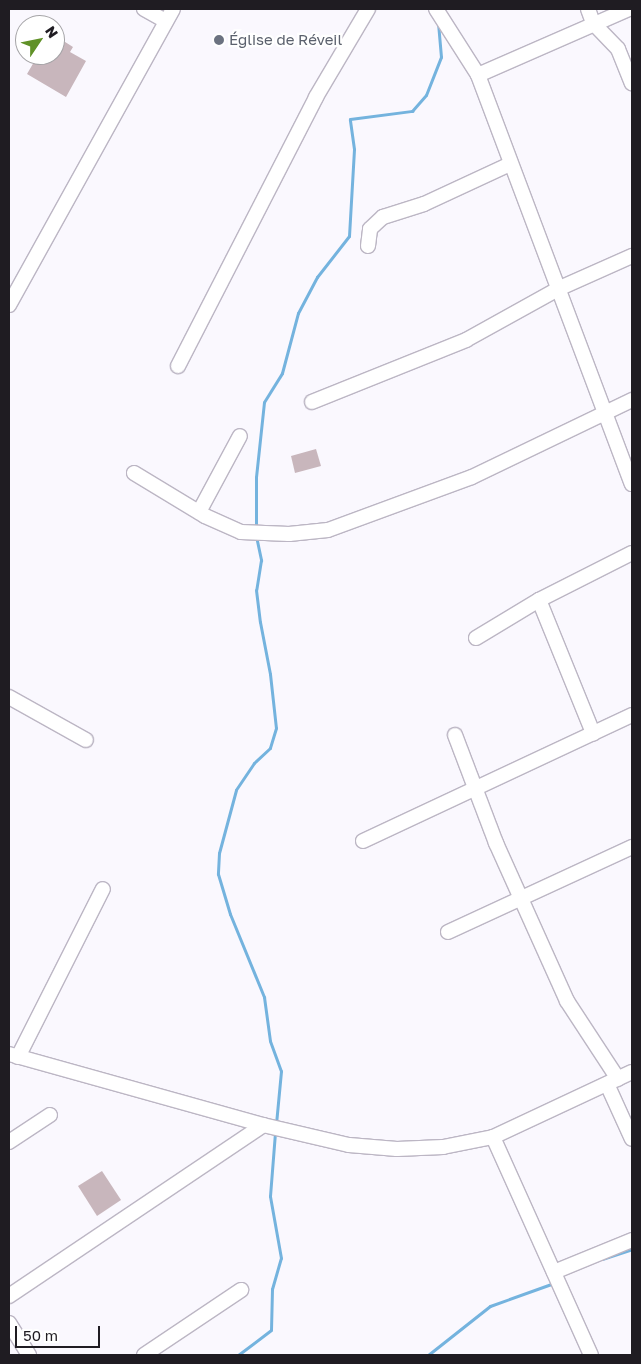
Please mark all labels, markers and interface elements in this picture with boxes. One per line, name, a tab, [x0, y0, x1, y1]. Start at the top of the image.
north arrow	[15, 15, 65, 65]
text: N	[42, 23, 62, 41]
place label: Église de Réveil	[229, 31, 342, 49]
marker: Église de Réveil	[213, 34, 225, 46]
scale bar	[18, 1316, 102, 1348]
text: 50 m	[23, 1326, 58, 1344]

